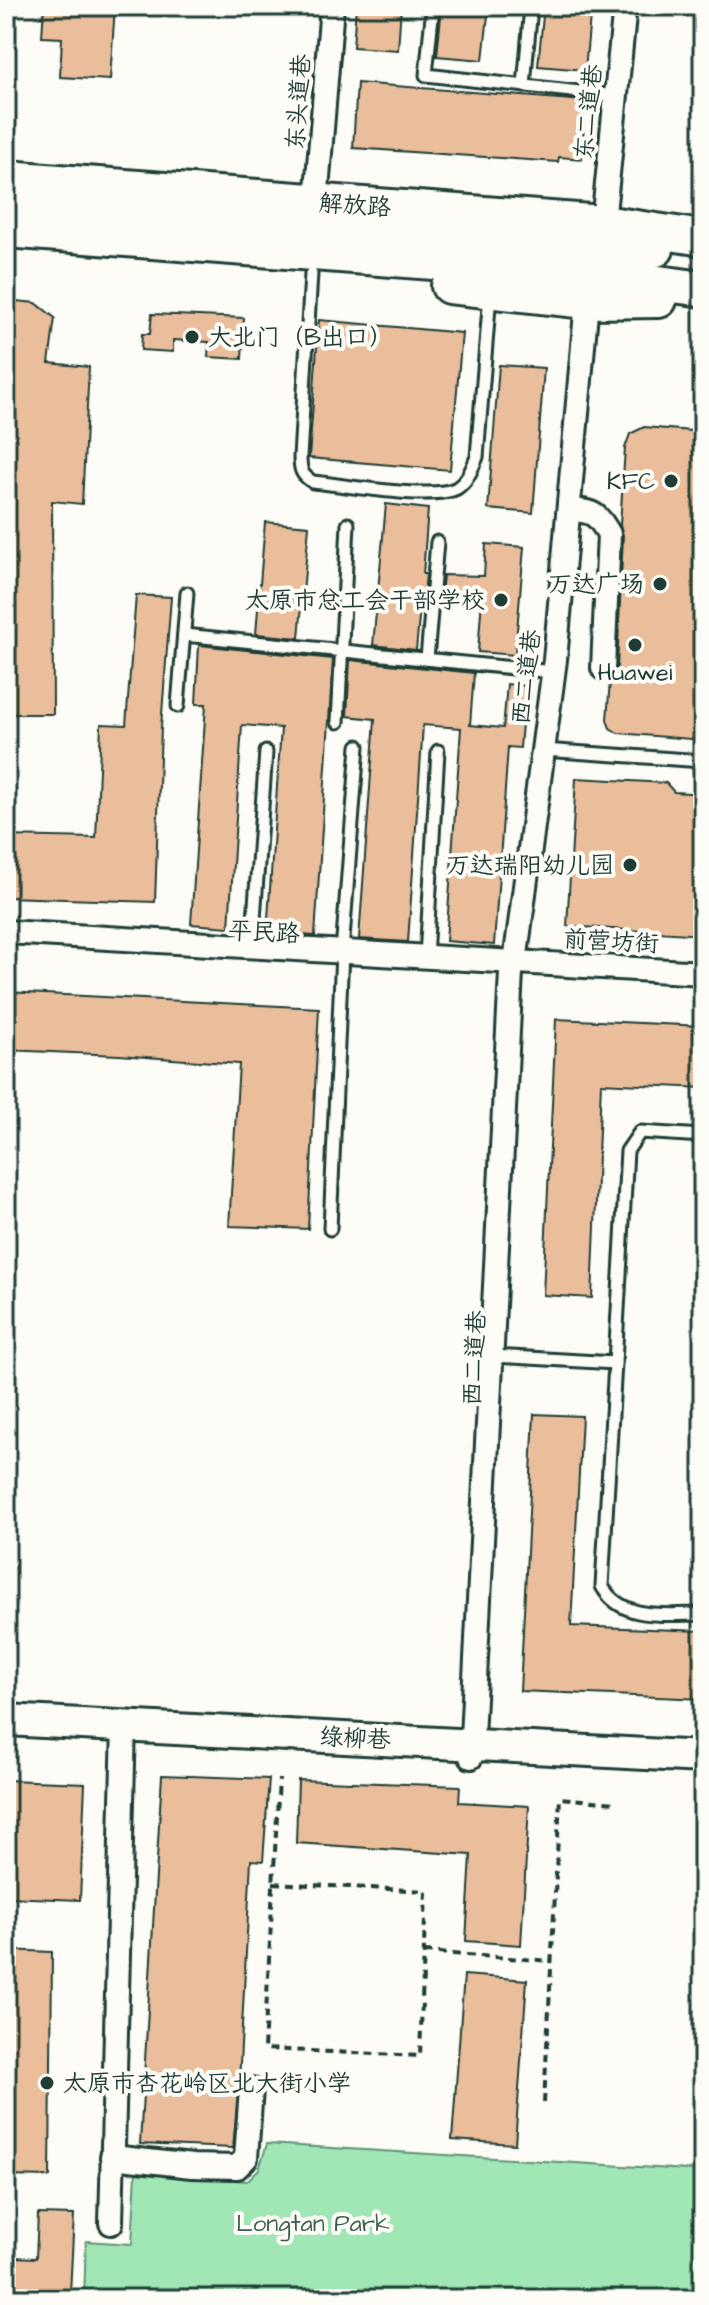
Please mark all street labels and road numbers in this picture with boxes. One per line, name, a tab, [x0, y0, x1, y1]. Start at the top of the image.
street label: 东头道巷	[279, 53, 319, 151]
street label: 东二道巷	[567, 63, 611, 162]
street label: 解放路	[318, 187, 392, 225]
street label: 西二道巷	[504, 627, 550, 727]
street label: 平民路	[227, 914, 301, 952]
street label: 前营坊街	[562, 923, 660, 961]
street label: 西二道巷	[456, 1309, 494, 1407]
street label: 绿柳巷	[318, 1720, 392, 1758]

